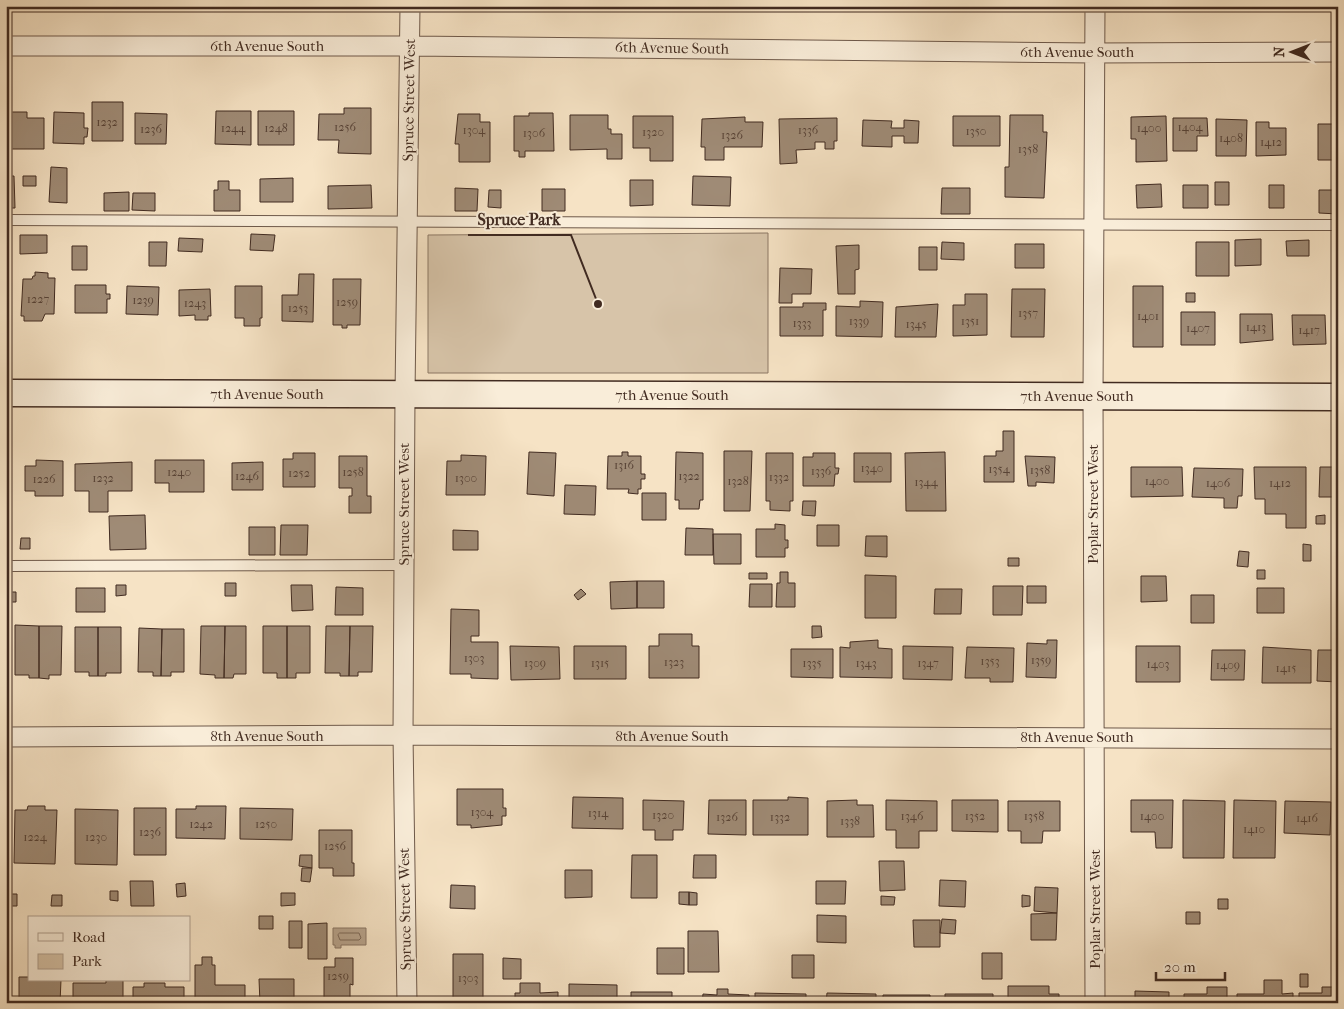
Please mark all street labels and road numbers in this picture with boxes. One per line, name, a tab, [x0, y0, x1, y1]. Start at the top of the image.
street label: 6th Avenue South	[210, 37, 325, 55]
street label: Spruce Street West	[399, 38, 419, 162]
street label: 6th Avenue South	[615, 38, 730, 58]
street label: 6th Avenue South	[1020, 43, 1135, 61]
street label: 7th Avenue South	[210, 385, 324, 403]
street label: 7th Avenue South	[615, 386, 729, 404]
street label: 7th Avenue South	[1020, 387, 1134, 405]
street label: Spruce Street West	[395, 442, 413, 565]
street label: Poplar Street West	[1084, 443, 1102, 564]
street label: 8th Avenue South	[210, 727, 324, 745]
street label: 8th Avenue South	[615, 727, 729, 745]
street label: 8th Avenue South	[1020, 728, 1134, 746]
street label: Spruce Street West	[395, 847, 415, 971]
street label: Poplar Street West	[1086, 848, 1104, 969]

